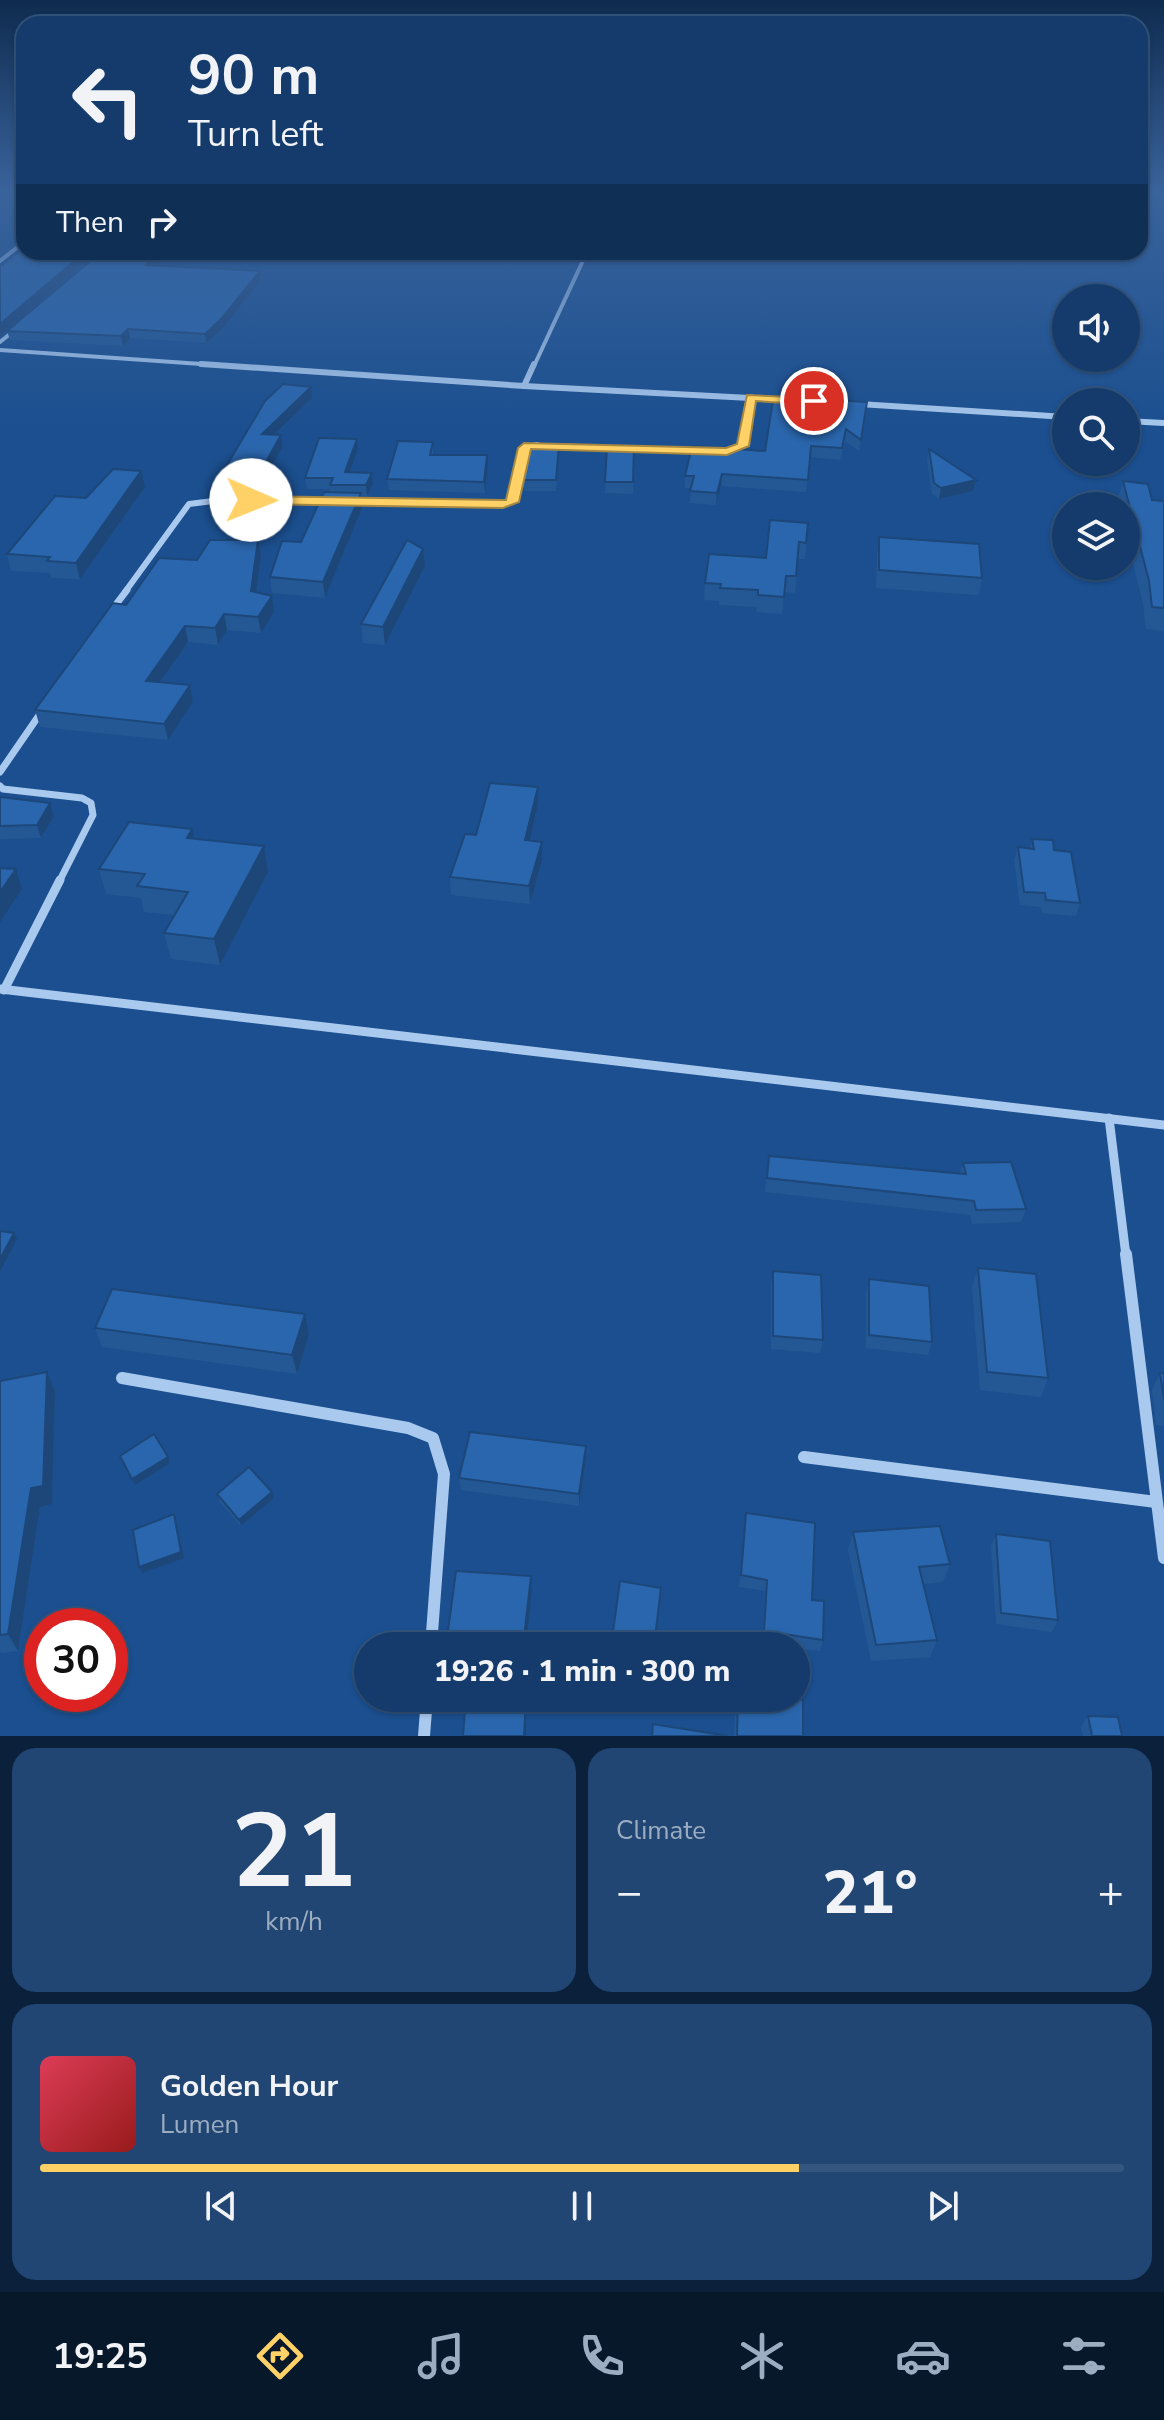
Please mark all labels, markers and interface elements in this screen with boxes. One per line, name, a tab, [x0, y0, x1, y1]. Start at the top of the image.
text: 90 m	[188, 37, 319, 114]
icon: left	[56, 48, 160, 152]
text: Turn left	[188, 110, 323, 159]
icon: right	[140, 200, 184, 244]
text: Then	[56, 202, 124, 243]
map controls	[1052, 284, 1140, 580]
button: sound	[1052, 284, 1140, 372]
pin	[780, 367, 848, 435]
icon: arrive	[792, 379, 836, 423]
button: search	[1052, 388, 1140, 476]
position arrow	[209, 458, 293, 542]
button: layers	[1052, 492, 1140, 580]
speed limit sign: 30	[24, 1608, 128, 1712]
text: 19:26 · 1 min · 300 m	[434, 1651, 730, 1692]
text: 21	[232, 1781, 356, 1923]
text: Climate	[616, 1813, 706, 1848]
text: 21°	[822, 1852, 918, 1934]
text: −	[616, 1863, 642, 1923]
text: +	[1098, 1863, 1124, 1923]
text: km/h	[265, 1904, 323, 1939]
text: Golden Hour	[160, 2066, 338, 2107]
text: Lumen	[160, 2107, 239, 2142]
icon: previous	[199, 2184, 243, 2228]
icon: pause	[560, 2184, 604, 2228]
icon: next	[921, 2184, 965, 2228]
icon: directions	[252, 2328, 308, 2384]
icon: music	[413, 2328, 469, 2384]
icon: phone	[574, 2328, 630, 2384]
icon: climate	[734, 2328, 790, 2384]
icon: car	[895, 2328, 951, 2384]
icon: filters	[1056, 2328, 1112, 2384]
text: 19:25	[52, 2332, 148, 2381]

